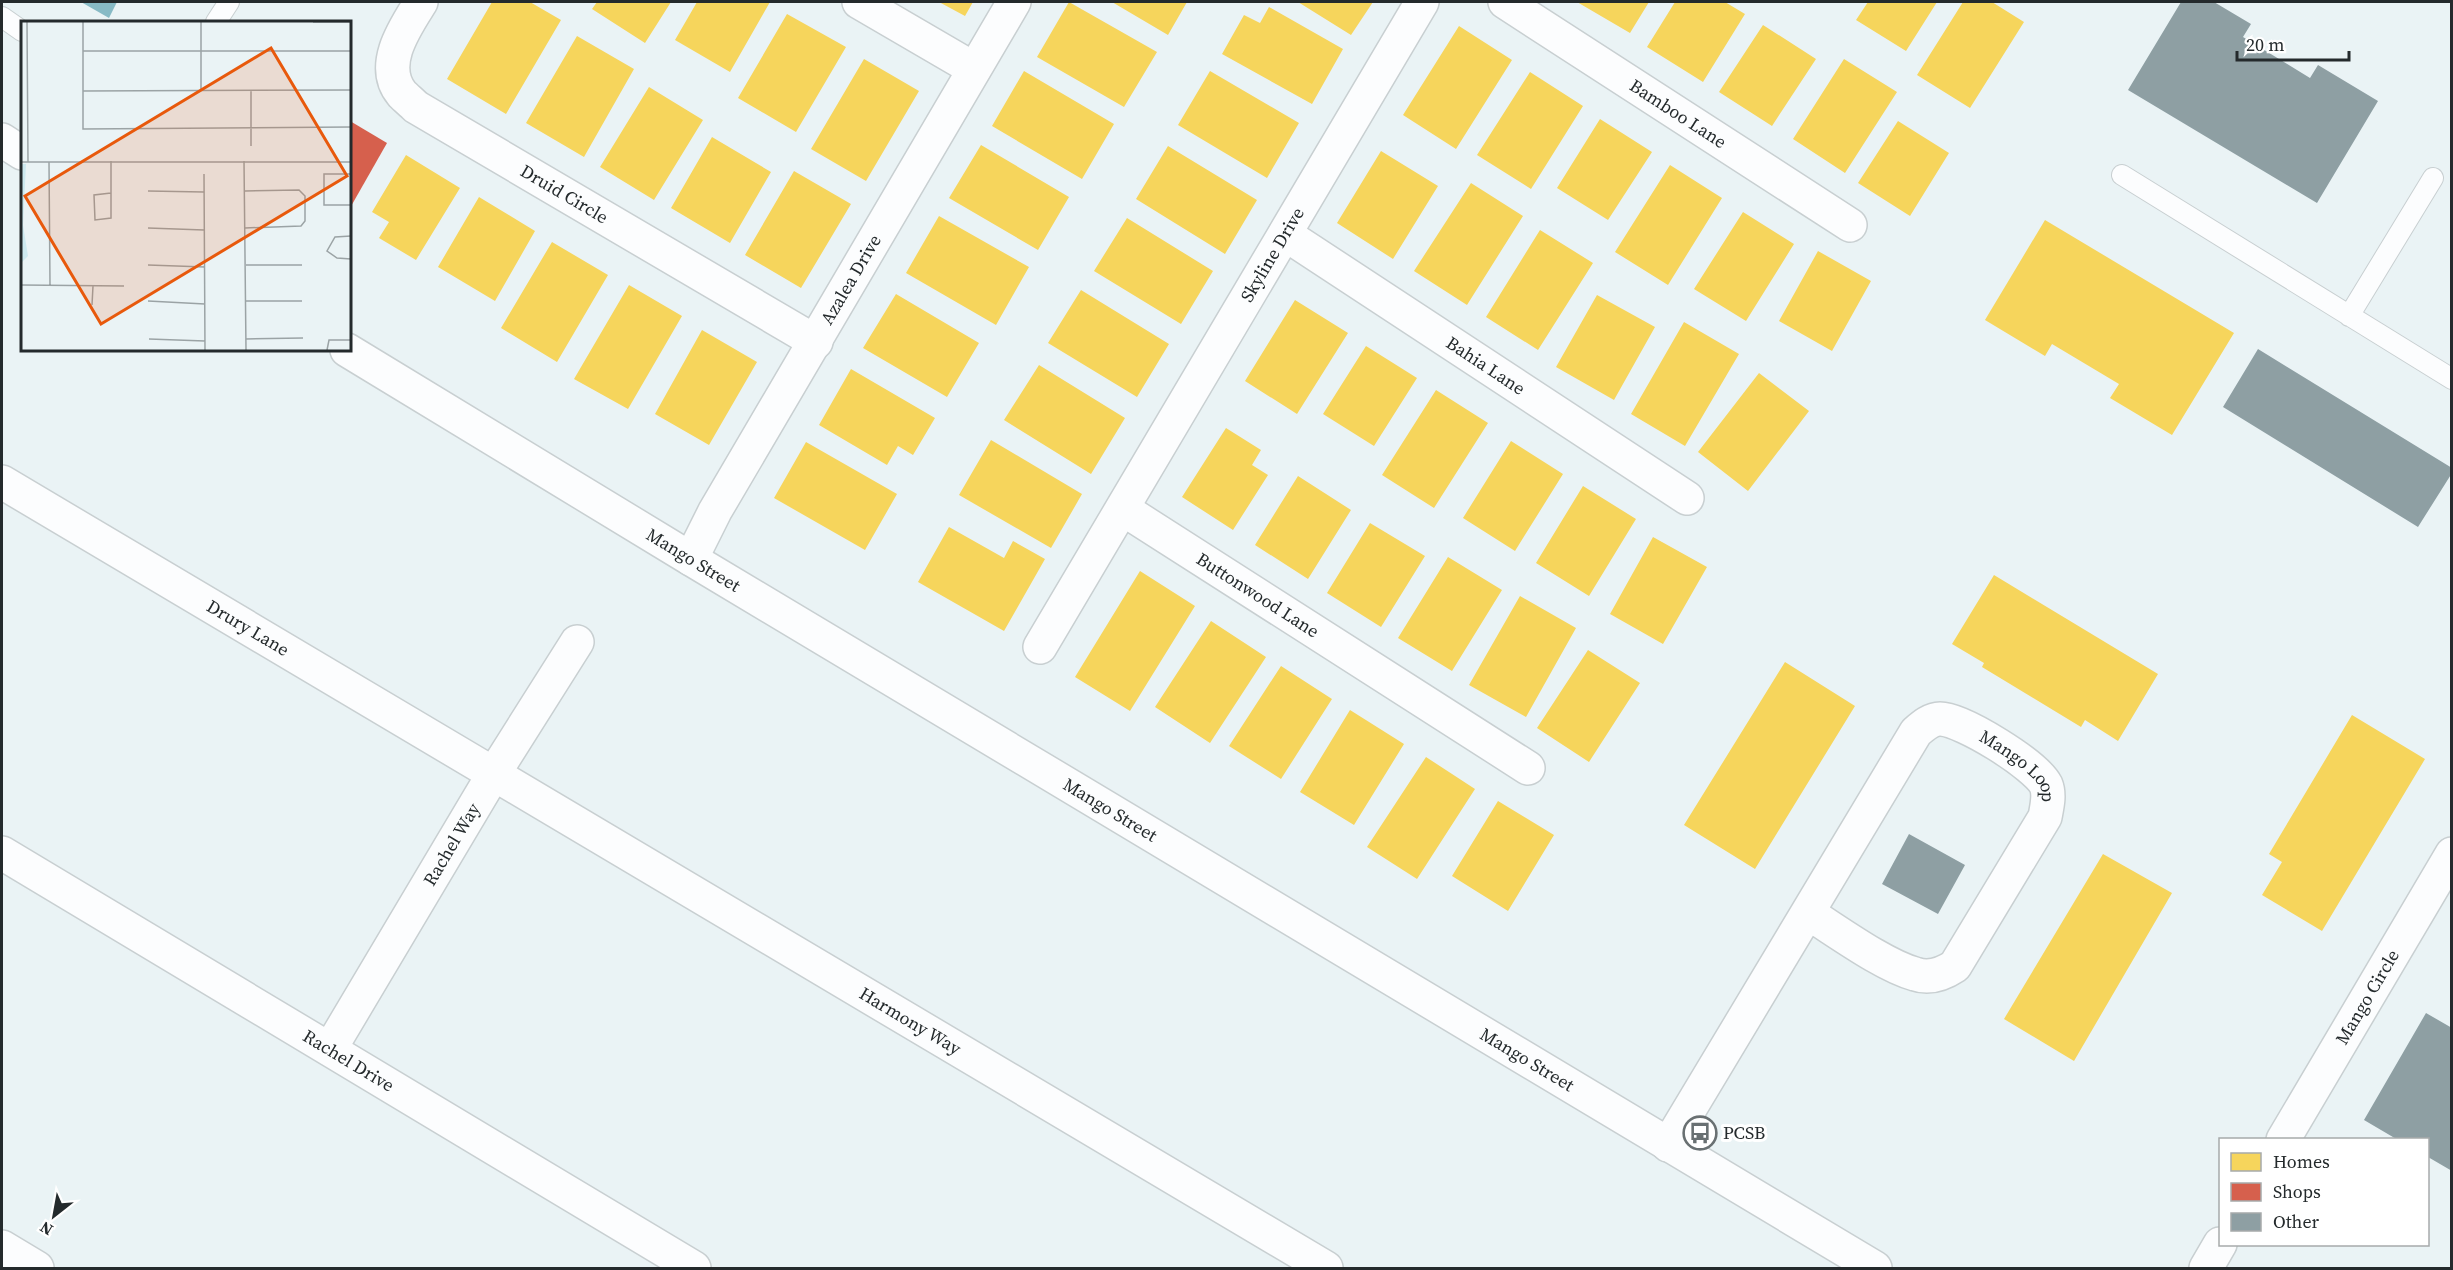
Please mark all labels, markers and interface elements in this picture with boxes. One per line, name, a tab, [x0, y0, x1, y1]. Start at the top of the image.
inset map	[21, 21, 351, 351]
scale bar	[2237, 24, 2350, 62]
text: 20 m	[2246, 32, 2284, 57]
street label: Bamboo Lane	[1625, 73, 1732, 154]
street label: Druid Circle	[516, 158, 613, 229]
street label: Skyline Drive	[1234, 202, 1310, 306]
street label: Azalea Drive	[814, 230, 887, 329]
street label: Bahia Lane	[1441, 330, 1530, 400]
street label: Mango Street	[642, 522, 745, 598]
street label: Buttonwood Lane	[1192, 546, 1324, 643]
street label: Drury Lane	[202, 593, 294, 662]
street label: Mango Loop	[1975, 724, 2061, 802]
street label: Mango Street	[1059, 772, 1162, 847]
street label: Rachel Way	[417, 797, 486, 890]
street label: Mango Circle	[2329, 945, 2405, 1049]
street label: Harmony Way	[855, 981, 966, 1061]
street label: Mango Street	[1476, 1021, 1579, 1097]
street label: Rachel Drive	[298, 1023, 399, 1097]
bus stop icon: PCSB	[1682, 1115, 1718, 1151]
place label: PCSB	[1723, 1120, 1765, 1145]
legend	[2219, 1138, 2429, 1246]
text: Homes	[2273, 1149, 2330, 1174]
text: Shops	[2273, 1179, 2321, 1204]
north arrow	[24, 1186, 84, 1246]
text: Other	[2273, 1209, 2320, 1234]
text: N	[35, 1216, 57, 1241]

